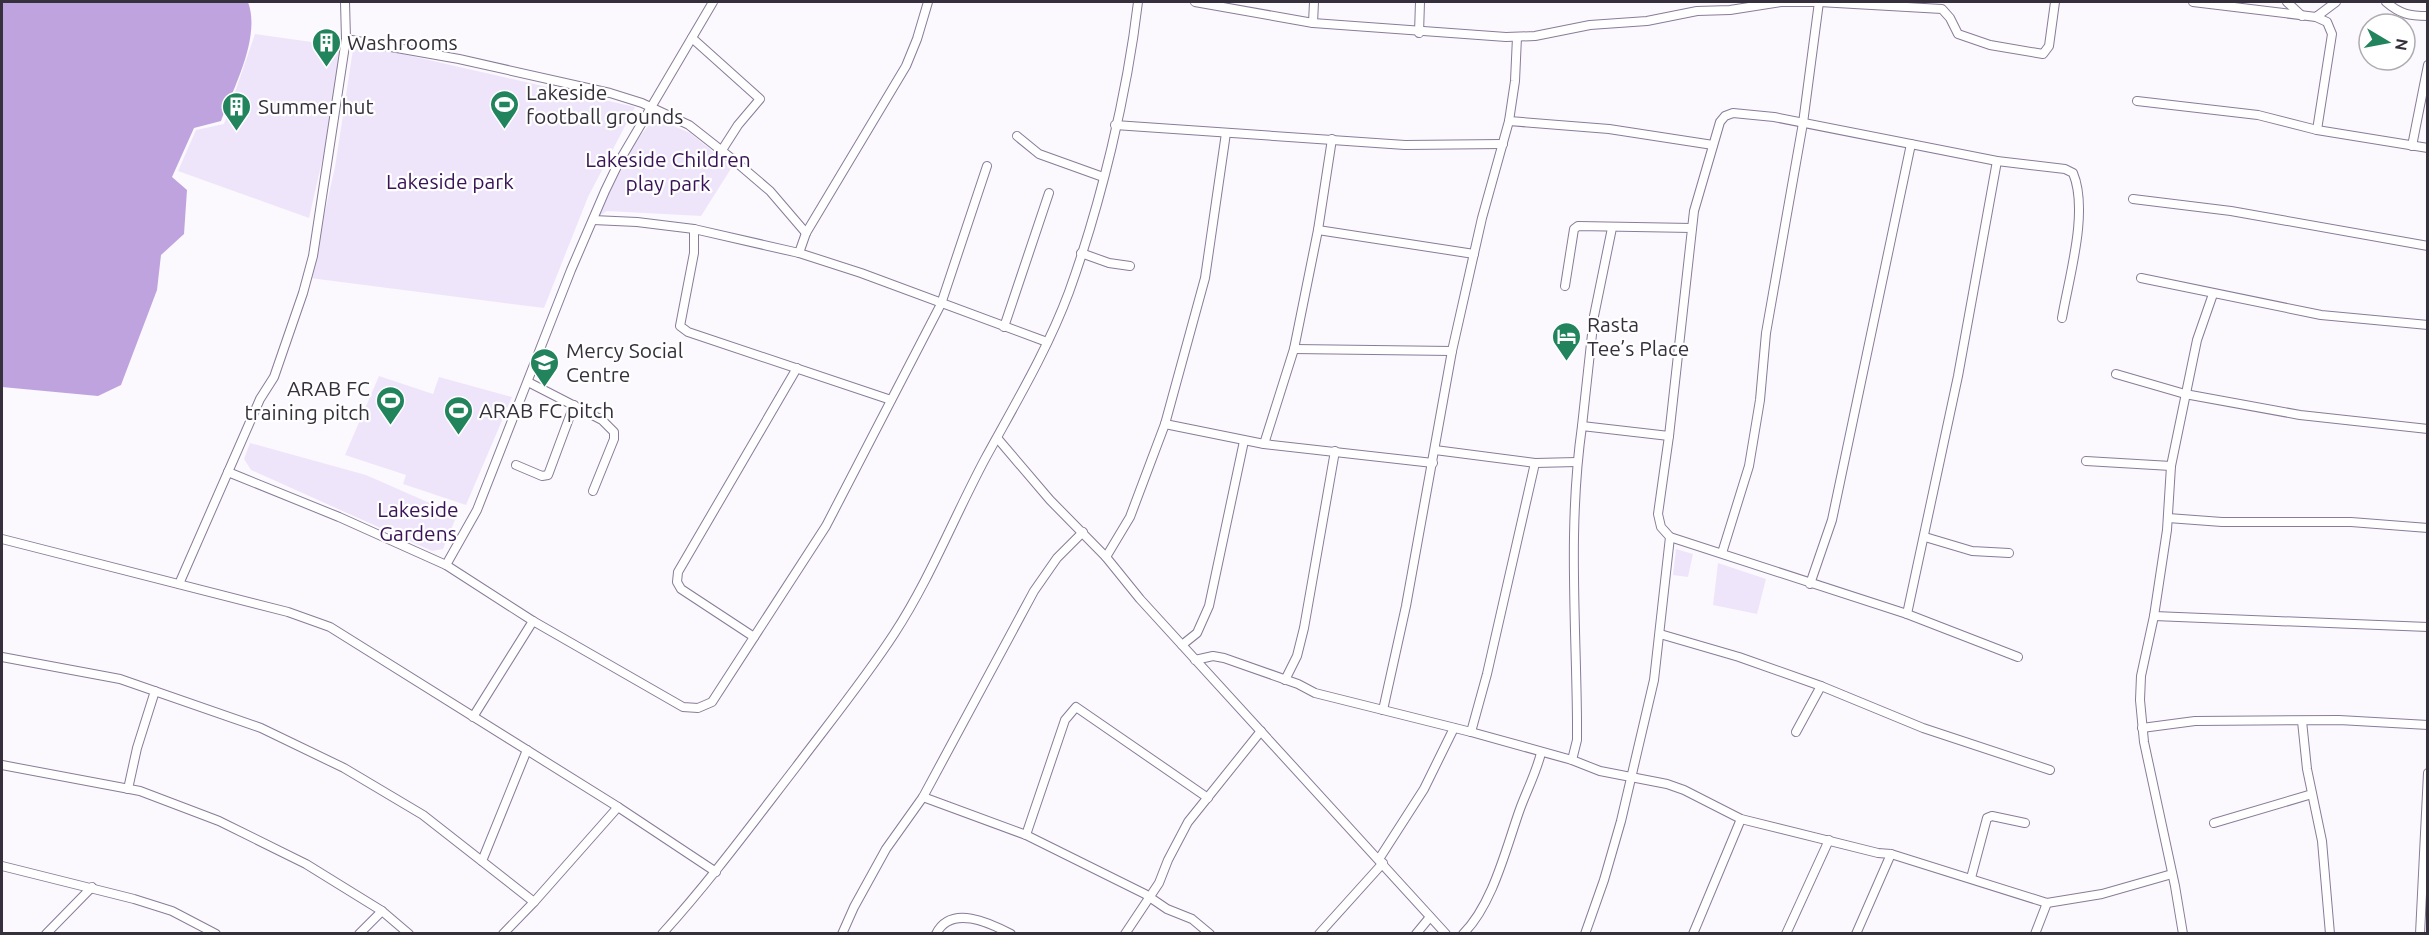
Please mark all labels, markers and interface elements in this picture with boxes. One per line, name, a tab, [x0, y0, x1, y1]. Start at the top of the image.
north arrow	[2357, 12, 2417, 72]
building icon: Washrooms	[310, 26, 342, 68]
place label: Washrooms	[347, 30, 458, 54]
text: N	[2392, 37, 2412, 52]
place label: Lakeside football grounds	[526, 80, 683, 128]
sports icon: Lakeside football grounds	[489, 88, 521, 130]
building icon: Summer hut	[221, 90, 253, 132]
place label: Summer hut	[258, 94, 374, 118]
park label: Lakeside Children play park	[585, 147, 751, 195]
park label: Lakeside park	[386, 169, 514, 193]
place label: Rasta Tee’s Place	[1587, 312, 1689, 360]
hotel icon: Rasta Tee’s Place	[1550, 320, 1582, 362]
place label: Mercy Social Centre	[566, 338, 683, 386]
school or university icon: Mercy Social Centre	[529, 346, 561, 388]
place label: ARAB FC training pitch	[245, 376, 370, 424]
sports icon: ARAB FC training pitch	[375, 384, 407, 426]
sports icon: ARAB FC pitch	[442, 394, 474, 436]
place label: ARAB FC pitch	[479, 398, 614, 422]
park label: Lakeside Gardens	[377, 497, 459, 545]

